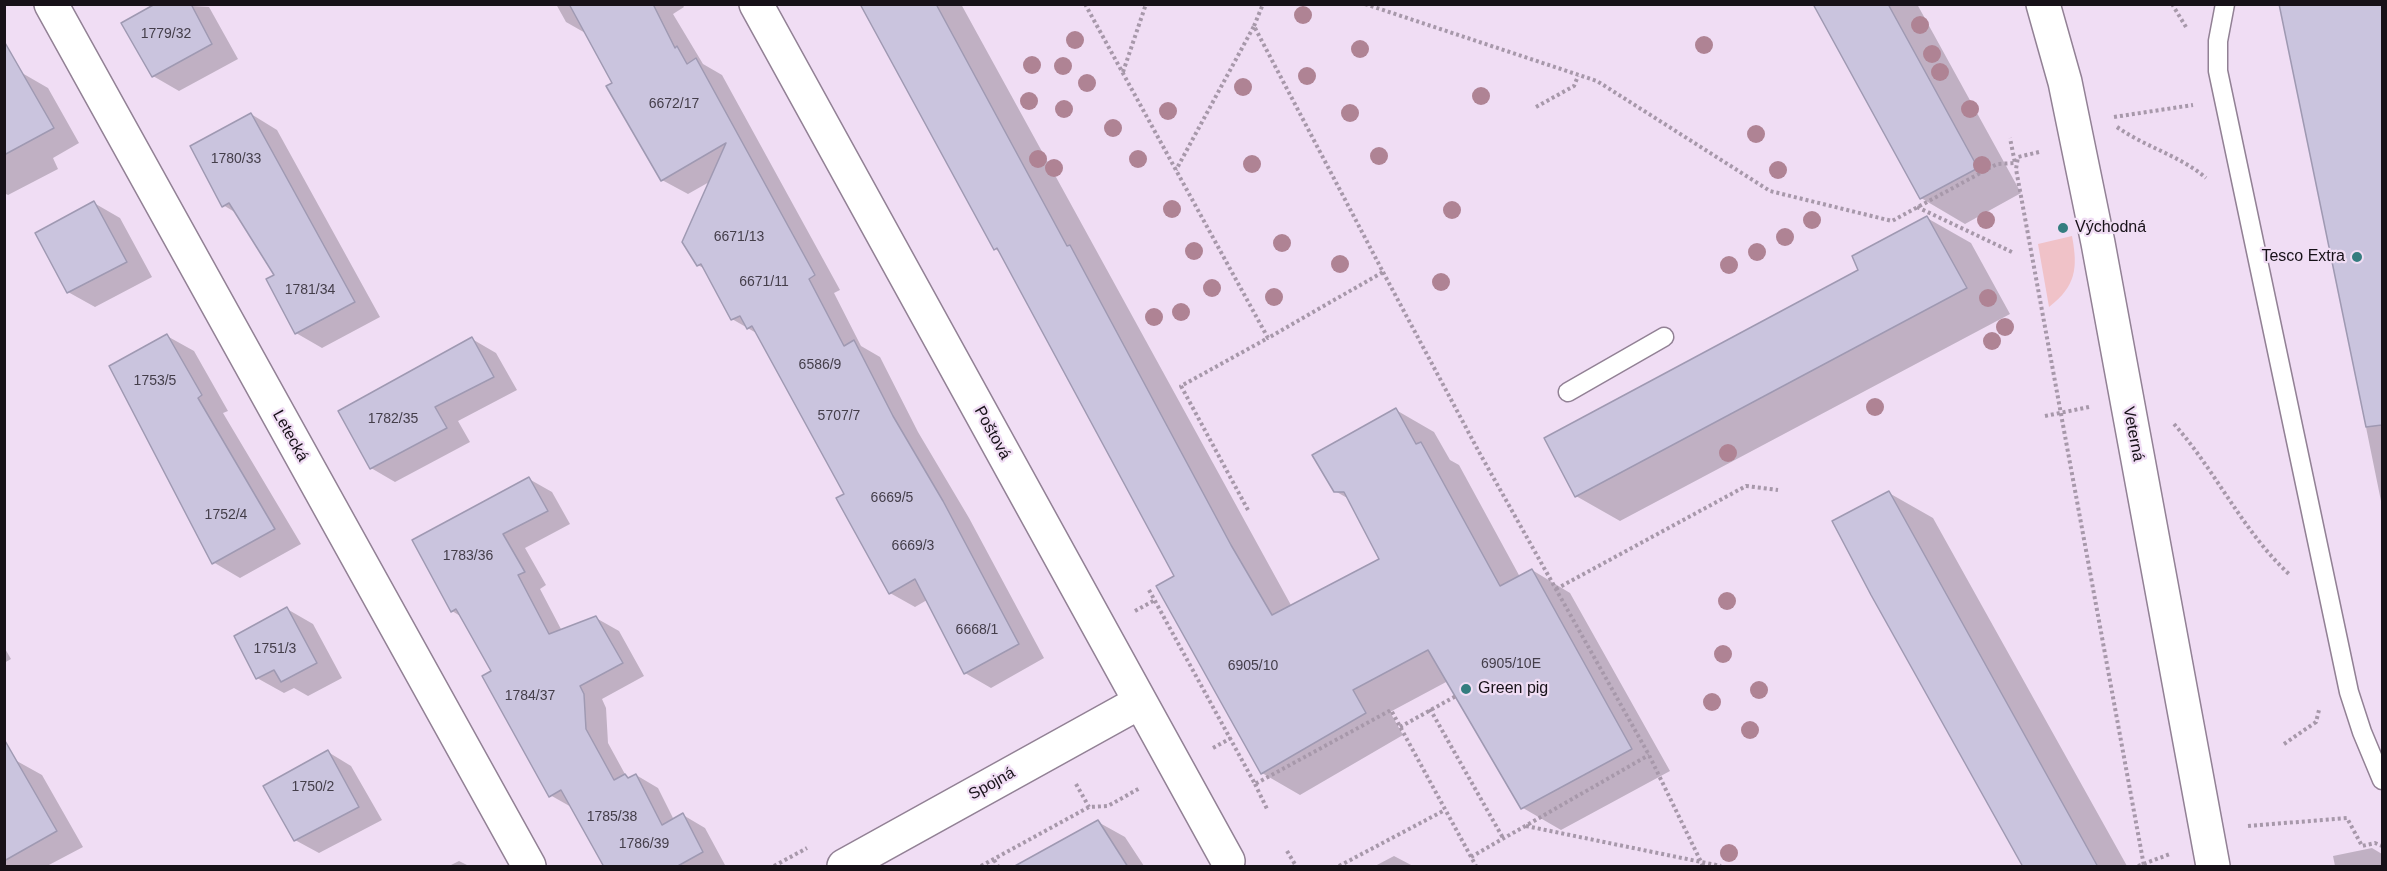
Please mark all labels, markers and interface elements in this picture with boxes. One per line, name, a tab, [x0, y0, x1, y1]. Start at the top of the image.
house number: 1779/32	[141, 26, 191, 42]
house number: 6672/17	[649, 96, 699, 112]
house number: 1780/33	[211, 151, 261, 167]
place label: Východná	[2075, 218, 2146, 238]
marker: Východná	[2056, 221, 2070, 235]
house number: 6671/13	[714, 229, 764, 245]
place label: Tesco Extra	[2261, 247, 2345, 267]
marker: Tesco Extra	[2350, 250, 2364, 264]
house number: 6671/11	[739, 274, 789, 290]
house number: 1781/34	[285, 282, 335, 298]
house number: 6586/9	[799, 357, 841, 373]
house number: 1753/5	[134, 373, 176, 389]
street label: Poštová	[970, 403, 1014, 463]
street label: Veterná	[2118, 405, 2148, 463]
street label: Letecká	[268, 407, 312, 465]
house number: 5707/7	[818, 408, 860, 424]
house number: 1782/35	[368, 411, 418, 427]
house number: 6669/5	[871, 490, 913, 506]
house number: 1752/4	[205, 507, 247, 523]
house number: 6669/3	[892, 538, 934, 554]
house number: 1783/36	[443, 548, 493, 564]
house number: 6668/1	[956, 622, 998, 638]
house number: 1751/3	[254, 641, 296, 657]
house number: 6905/10E	[1481, 656, 1541, 672]
house number: 6905/10	[1228, 658, 1278, 674]
place label: Green pig	[1478, 679, 1548, 699]
marker: Green pig	[1459, 682, 1473, 696]
house number: 1784/37	[505, 688, 555, 704]
street label: Spojná	[966, 764, 1018, 804]
house number: 1750/2	[292, 779, 334, 795]
house number: 1785/38	[587, 809, 637, 825]
house number: 1786/39	[619, 836, 669, 852]

